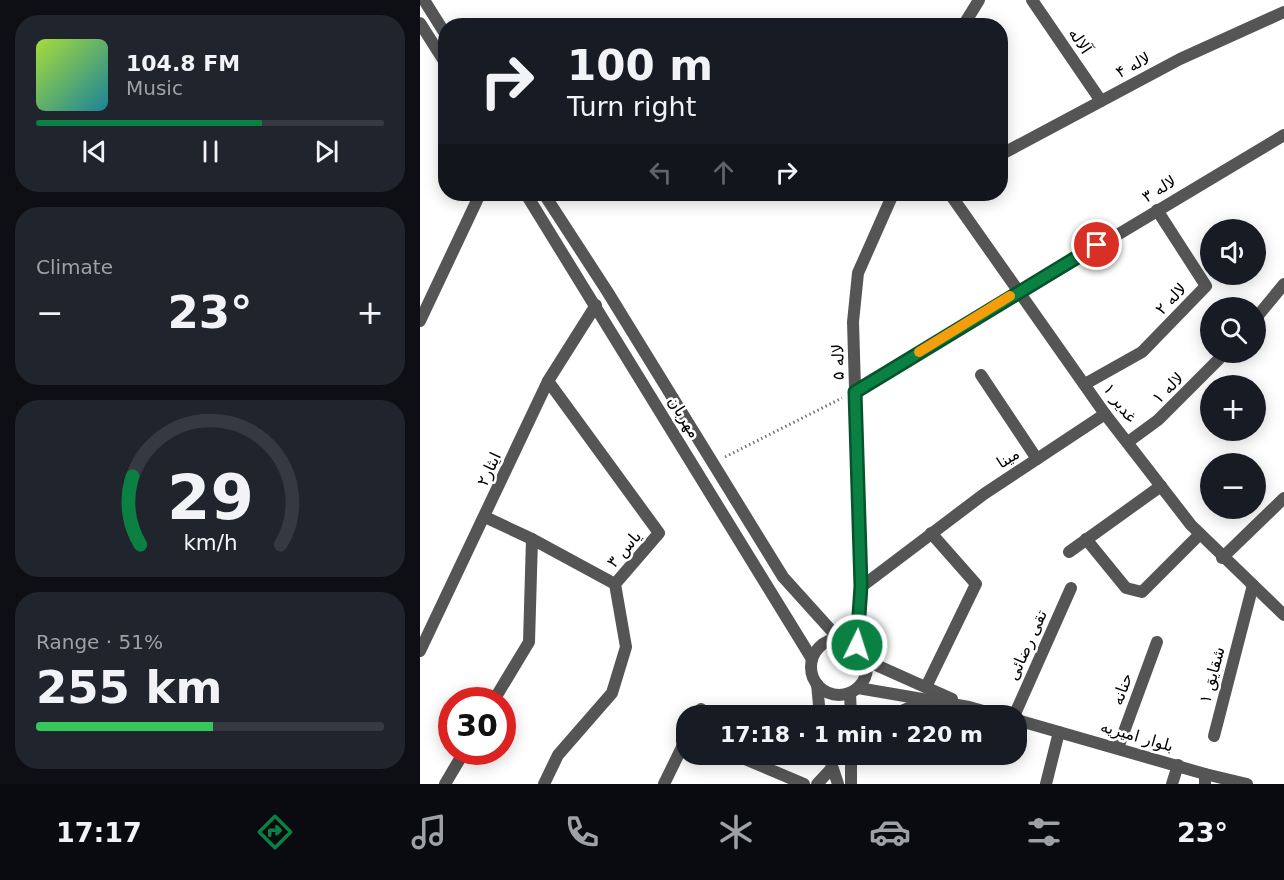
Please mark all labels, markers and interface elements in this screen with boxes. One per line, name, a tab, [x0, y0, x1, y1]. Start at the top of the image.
street label: آلاله	[1065, 24, 1096, 59]
text: 100 m	[567, 41, 713, 90]
icon: right	[468, 42, 546, 120]
street label: لاله ۴	[1113, 48, 1153, 82]
text: 104.8 FM	[126, 51, 240, 76]
text: Music	[126, 76, 183, 100]
text: Turn right	[567, 91, 696, 122]
icon: previous	[78, 135, 111, 168]
icon: pause	[194, 135, 227, 168]
icon: next	[310, 135, 343, 168]
icon: left	[644, 156, 677, 189]
icon: ahead	[707, 156, 740, 189]
icon: right	[770, 156, 803, 189]
street label: لاله ۳	[1139, 172, 1179, 206]
pin	[1071, 219, 1122, 270]
map controls	[1200, 219, 1266, 519]
button: sound	[1200, 219, 1266, 285]
icon: arrive	[1080, 228, 1113, 261]
text: Climate	[36, 255, 113, 279]
street label: لاله ۲	[1152, 279, 1190, 319]
text: 23°	[167, 286, 253, 339]
text: −	[36, 293, 64, 332]
text: +	[356, 293, 384, 332]
button: search	[1200, 297, 1266, 363]
street label: لاله ۵	[828, 344, 848, 380]
street label: لاله ۱	[1148, 369, 1188, 407]
button: +	[1200, 375, 1266, 441]
street label: غدیر ۱	[1098, 380, 1141, 427]
street label: مهربان	[663, 393, 704, 442]
street label: مینا	[993, 444, 1023, 472]
street label: ایثار۲	[473, 449, 506, 489]
button: −	[1200, 453, 1266, 519]
text: 29	[167, 461, 253, 534]
street label: یاس ۳	[603, 527, 645, 571]
text: km/h	[183, 531, 237, 556]
street label: تقی رضائی	[1003, 607, 1052, 684]
position arrow	[825, 613, 889, 677]
text: Range · 51%	[36, 630, 163, 654]
street label: شقایق ۱	[1195, 645, 1230, 706]
text: 255 km	[36, 661, 222, 714]
street label: حنانه	[1107, 670, 1137, 708]
speed limit sign: 30	[438, 687, 516, 765]
street label: بلوار امیریه	[1098, 717, 1176, 756]
text: 17:18 · 1 min · 220 m	[720, 722, 983, 747]
icon: directions	[254, 811, 296, 853]
icon: music	[408, 811, 450, 853]
icon: phone	[561, 811, 603, 853]
icon: climate	[715, 811, 757, 853]
icon: car	[869, 811, 911, 853]
icon: filters	[1023, 811, 1065, 853]
text: 17:17	[56, 817, 142, 848]
text: 23°	[1177, 817, 1228, 848]

